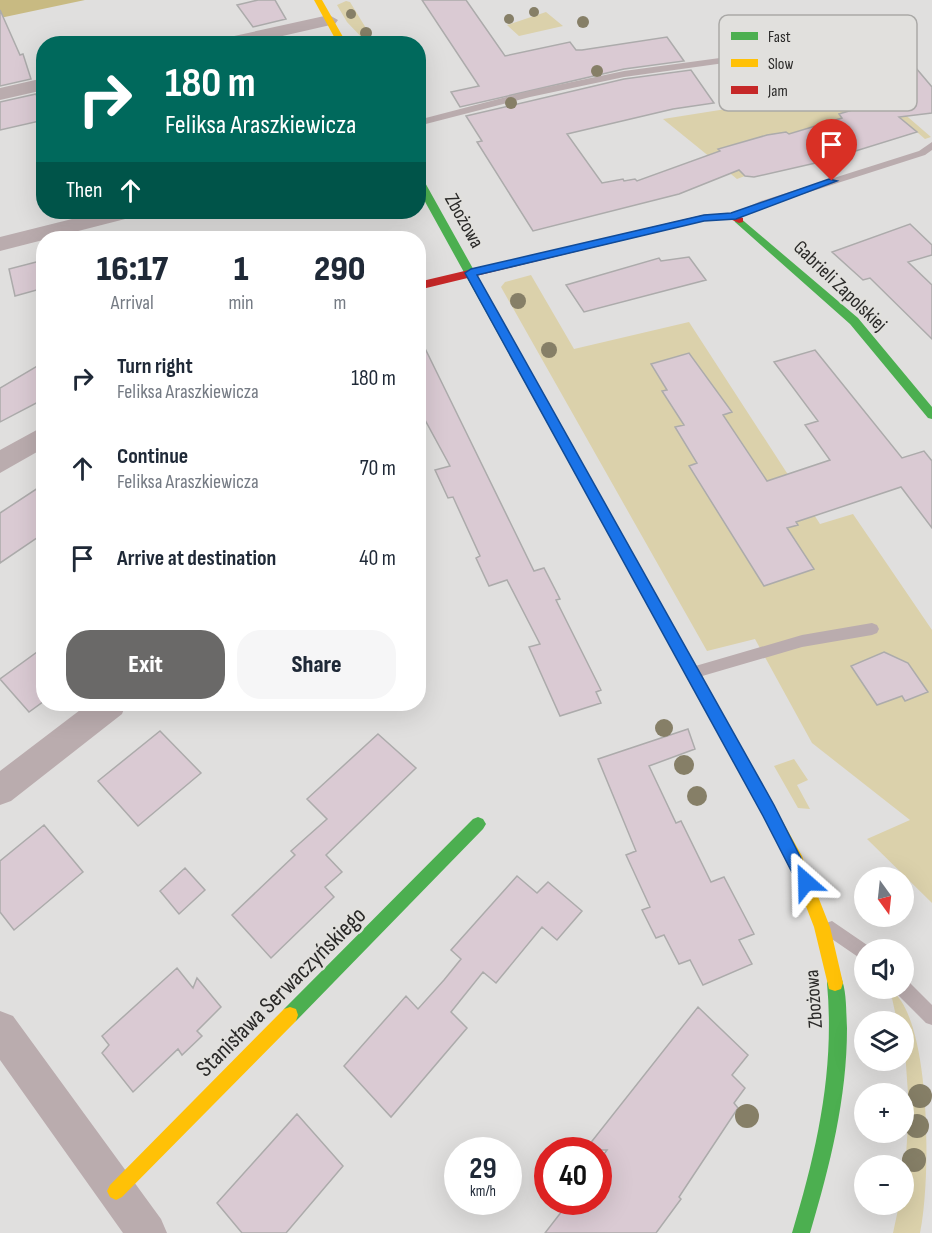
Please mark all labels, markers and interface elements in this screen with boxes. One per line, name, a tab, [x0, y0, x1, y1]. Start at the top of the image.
legend	[719, 15, 917, 111]
text: Fast	[768, 28, 791, 47]
text: Slow	[768, 55, 793, 74]
text: 180 m	[165, 58, 256, 109]
icon: right	[66, 60, 144, 138]
text: Jam	[767, 82, 788, 101]
text: Feliksa Araszkiewicza	[165, 109, 356, 141]
pin	[806, 119, 857, 181]
icon: arrive	[815, 128, 848, 161]
icon: ahead	[114, 174, 147, 207]
text: Then	[66, 177, 102, 204]
street label: Zbożowa	[439, 190, 489, 252]
street label: Gabrieli Zapolskiej	[788, 235, 892, 337]
text: 16:17	[96, 248, 168, 291]
text: 1	[234, 248, 248, 291]
text: 290	[314, 248, 365, 291]
text: Arrival	[111, 291, 154, 315]
text: min	[229, 291, 254, 315]
text: m	[333, 291, 346, 315]
text: Turn right	[117, 353, 193, 380]
icon: right	[66, 362, 99, 395]
text: 180 m	[351, 365, 396, 392]
text: Feliksa Araszkiewicza	[117, 380, 259, 404]
text: Continue	[117, 443, 188, 470]
icon: ahead	[66, 452, 99, 485]
text: 70 m	[360, 455, 396, 482]
text: Feliksa Araszkiewicza	[117, 470, 259, 494]
icon: arrive	[66, 542, 99, 575]
text: Arrive at destination	[117, 545, 276, 572]
text: 40 m	[359, 545, 396, 572]
button: Exit	[66, 630, 225, 699]
button: Share	[237, 630, 396, 699]
position arrow	[774, 850, 838, 914]
north arrow	[854, 867, 914, 927]
map controls	[854, 867, 914, 1215]
street label: Stanisława Serwaczyńskiego	[190, 901, 372, 1083]
button: sound	[854, 939, 914, 999]
street label: Zbożowa	[800, 969, 828, 1029]
button: layers	[854, 1011, 914, 1071]
button: +	[854, 1083, 914, 1143]
speed limit sign: 40	[534, 1137, 612, 1215]
text: 29	[469, 1151, 497, 1187]
button: −	[854, 1155, 914, 1215]
text: km/h	[470, 1182, 496, 1201]

